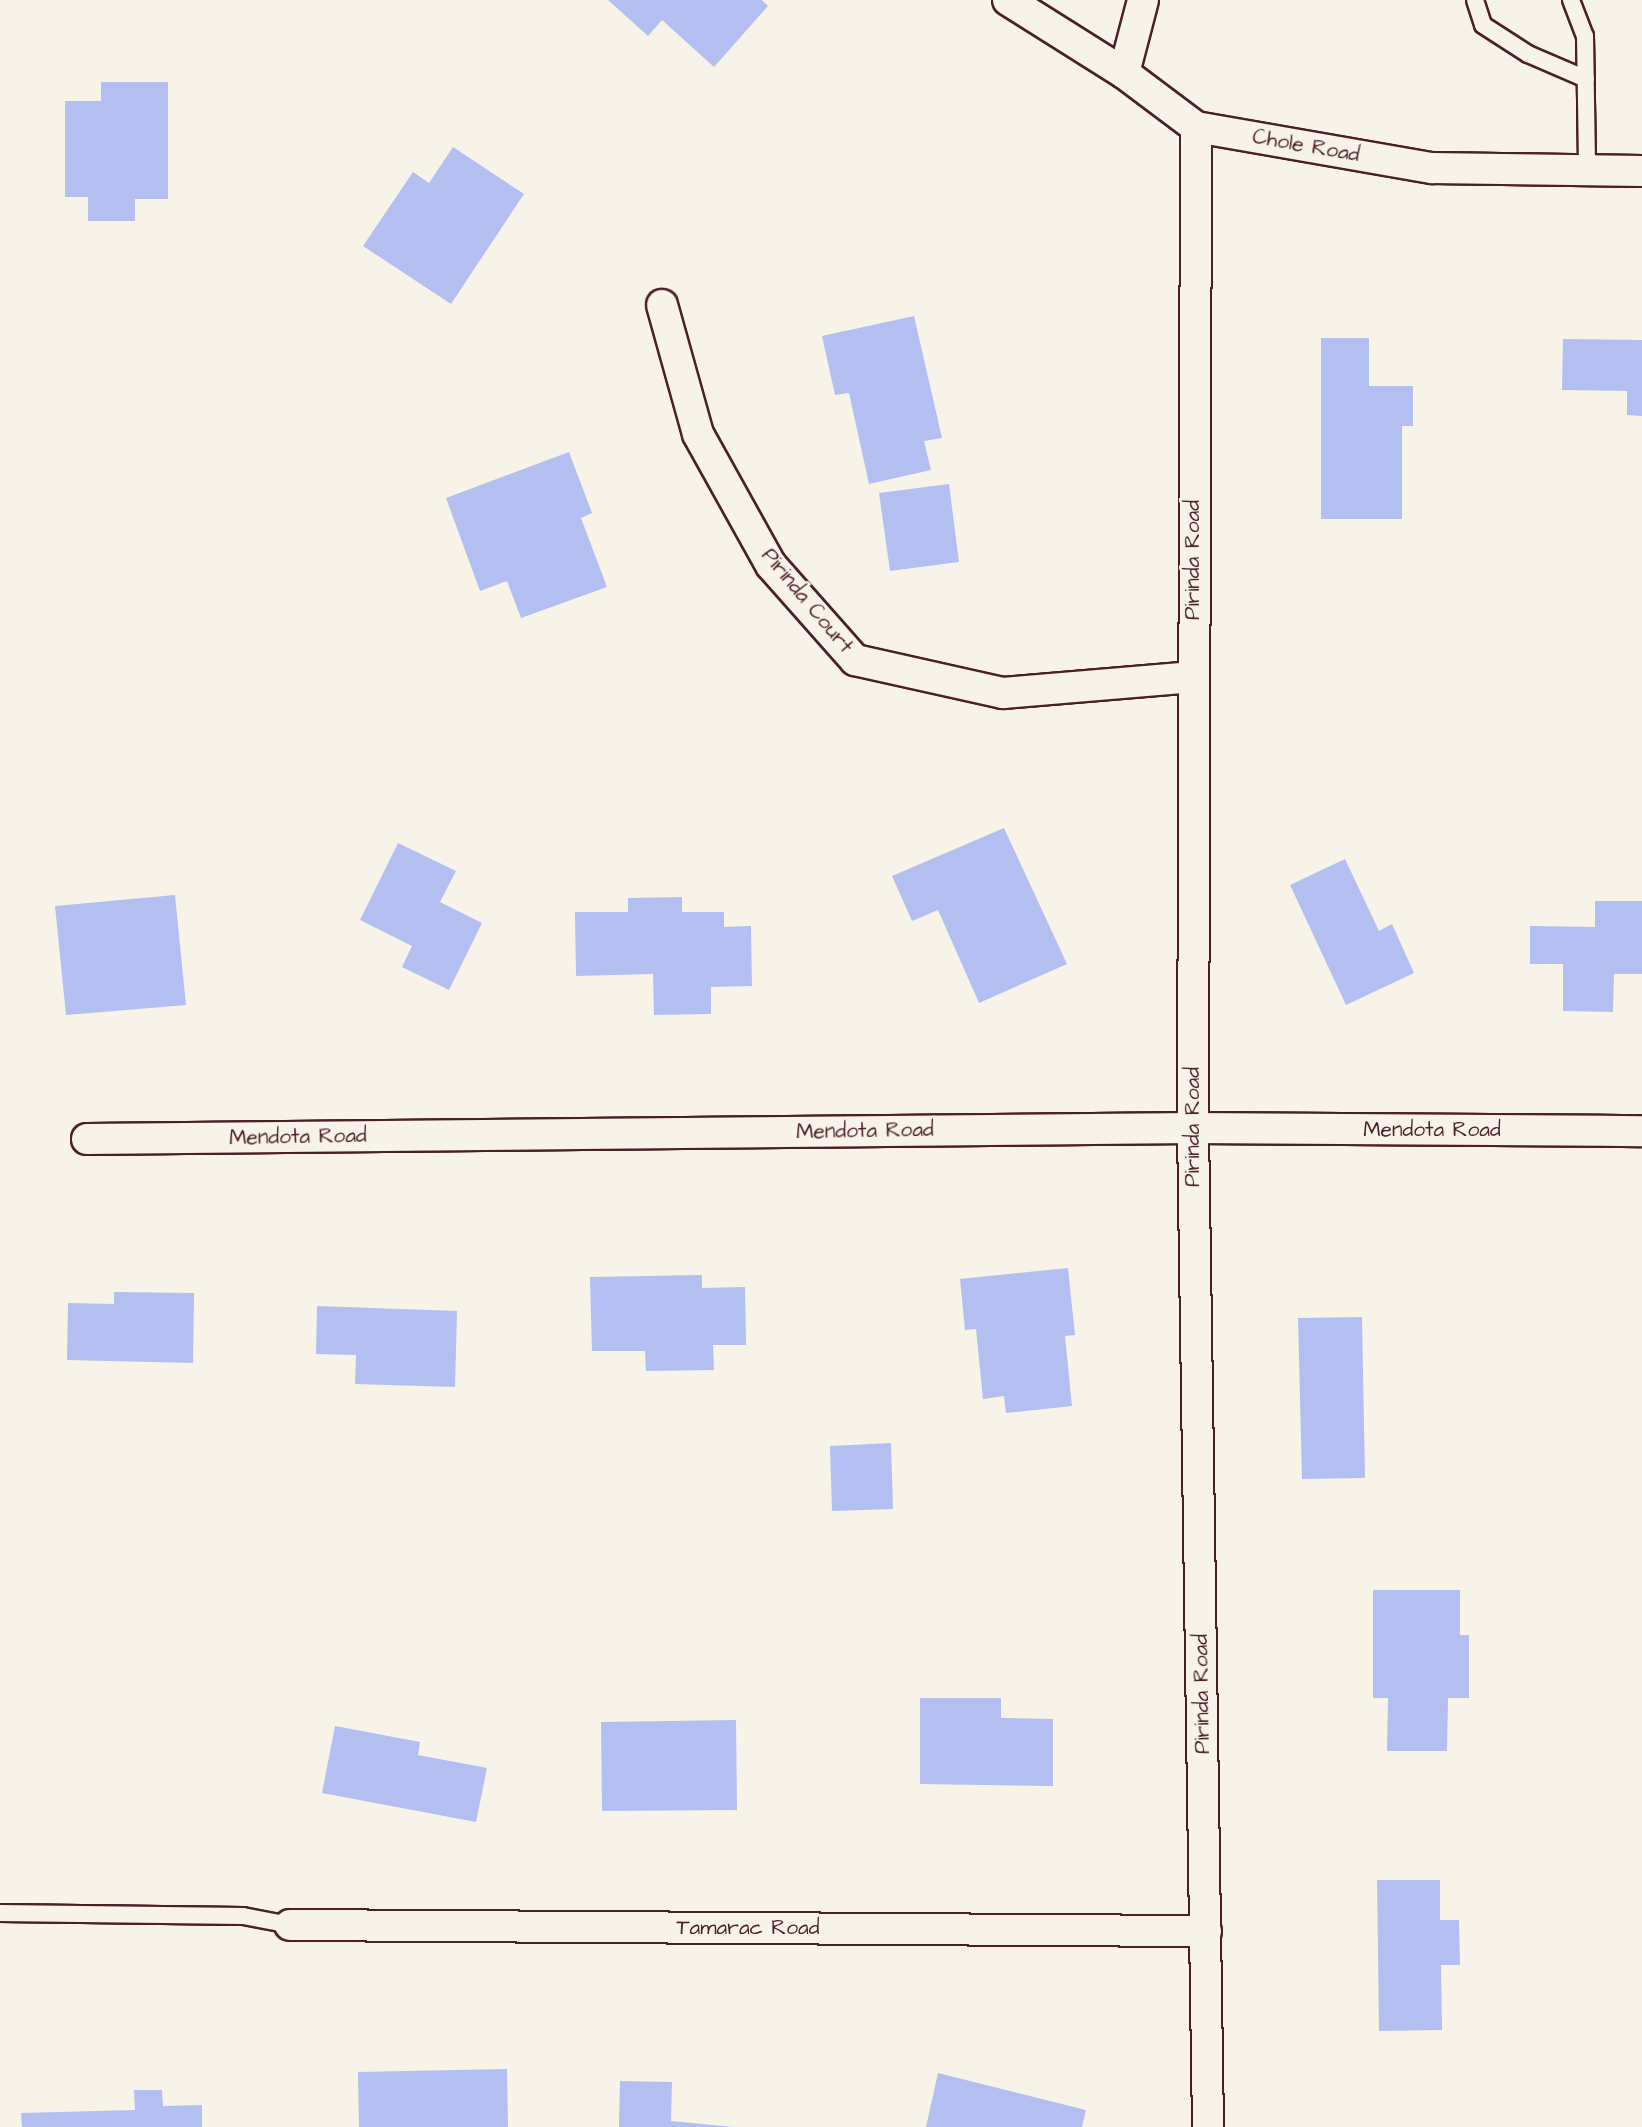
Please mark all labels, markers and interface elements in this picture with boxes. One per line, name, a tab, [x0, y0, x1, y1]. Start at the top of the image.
street label: Chole Road	[1250, 124, 1362, 168]
street label: Pirinda Road	[1180, 500, 1206, 620]
street label: Pirinda Court	[756, 543, 858, 659]
street label: Pirinda Road	[1180, 1067, 1206, 1187]
street label: Mendota Road	[796, 1117, 934, 1145]
street label: Mendota Road	[1363, 1117, 1501, 1143]
street label: Mendota Road	[229, 1123, 367, 1151]
street label: Pirinda Road	[1188, 1634, 1216, 1754]
street label: Tamarac Road	[676, 1915, 820, 1941]

